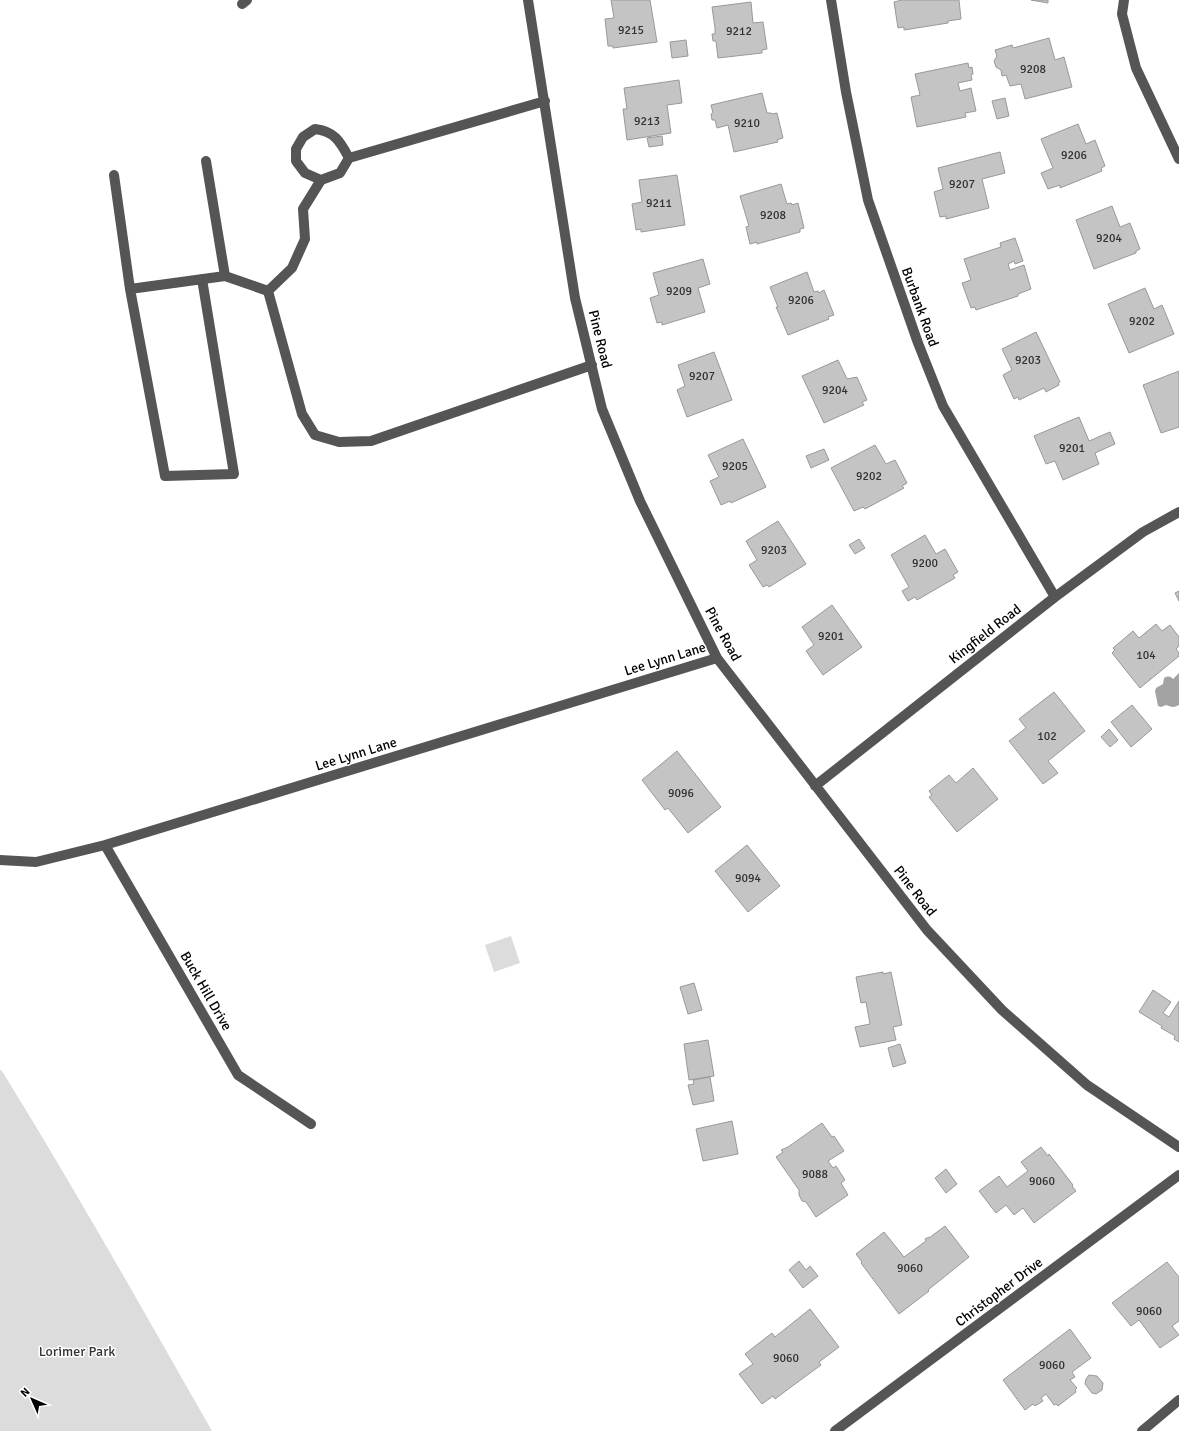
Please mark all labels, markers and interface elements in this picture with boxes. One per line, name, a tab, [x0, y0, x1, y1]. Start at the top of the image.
house number: 9215	[618, 23, 644, 38]
house number: 9212	[726, 24, 752, 39]
house number: 9208	[1020, 62, 1046, 77]
house number: 9213	[634, 114, 660, 129]
house number: 9210	[734, 116, 760, 131]
house number: 9206	[1061, 148, 1087, 163]
house number: 9207	[949, 177, 975, 192]
house number: 9211	[646, 196, 672, 211]
house number: 9208	[760, 208, 786, 223]
house number: 9204	[1096, 231, 1122, 246]
street label: Burbank Road	[898, 265, 942, 349]
house number: 9209	[666, 284, 692, 299]
house number: 9206	[788, 293, 814, 308]
street label: Pine Road	[585, 308, 615, 370]
house number: 9202	[1129, 314, 1155, 329]
house number: 9203	[1015, 353, 1041, 368]
house number: 9207	[689, 369, 715, 384]
house number: 9204	[822, 383, 848, 398]
house number: 9201	[1059, 441, 1085, 456]
house number: 9205	[722, 459, 748, 474]
house number: 9202	[856, 469, 882, 484]
house number: 9203	[761, 543, 787, 558]
house number: 9200	[912, 556, 938, 571]
street label: Kingfield Road	[946, 601, 1024, 667]
street label: Pine Road	[701, 604, 745, 664]
house number: 9201	[818, 629, 844, 644]
street label: Lee Lynn Lane	[622, 639, 708, 679]
house number: 104	[1136, 648, 1156, 663]
house number: 102	[1037, 729, 1057, 744]
street label: Lee Lynn Lane	[313, 734, 399, 774]
house number: 9096	[668, 786, 694, 801]
street label: Pine Road	[890, 862, 940, 920]
house number: 9094	[735, 871, 761, 886]
street label: Buck Hill Drive	[177, 948, 235, 1034]
house number: 9088	[802, 1167, 828, 1182]
house number: 9060	[1029, 1174, 1055, 1189]
street label: Christopher Drive	[952, 1254, 1046, 1330]
house number: 9060	[897, 1261, 923, 1276]
house number: 9060	[1136, 1304, 1162, 1319]
park label: Lorimer Park	[39, 1343, 115, 1360]
house number: 9060	[773, 1351, 799, 1366]
house number: 9060	[1039, 1358, 1065, 1373]
north arrow	[12, 1379, 52, 1419]
text: N	[18, 1385, 33, 1400]

